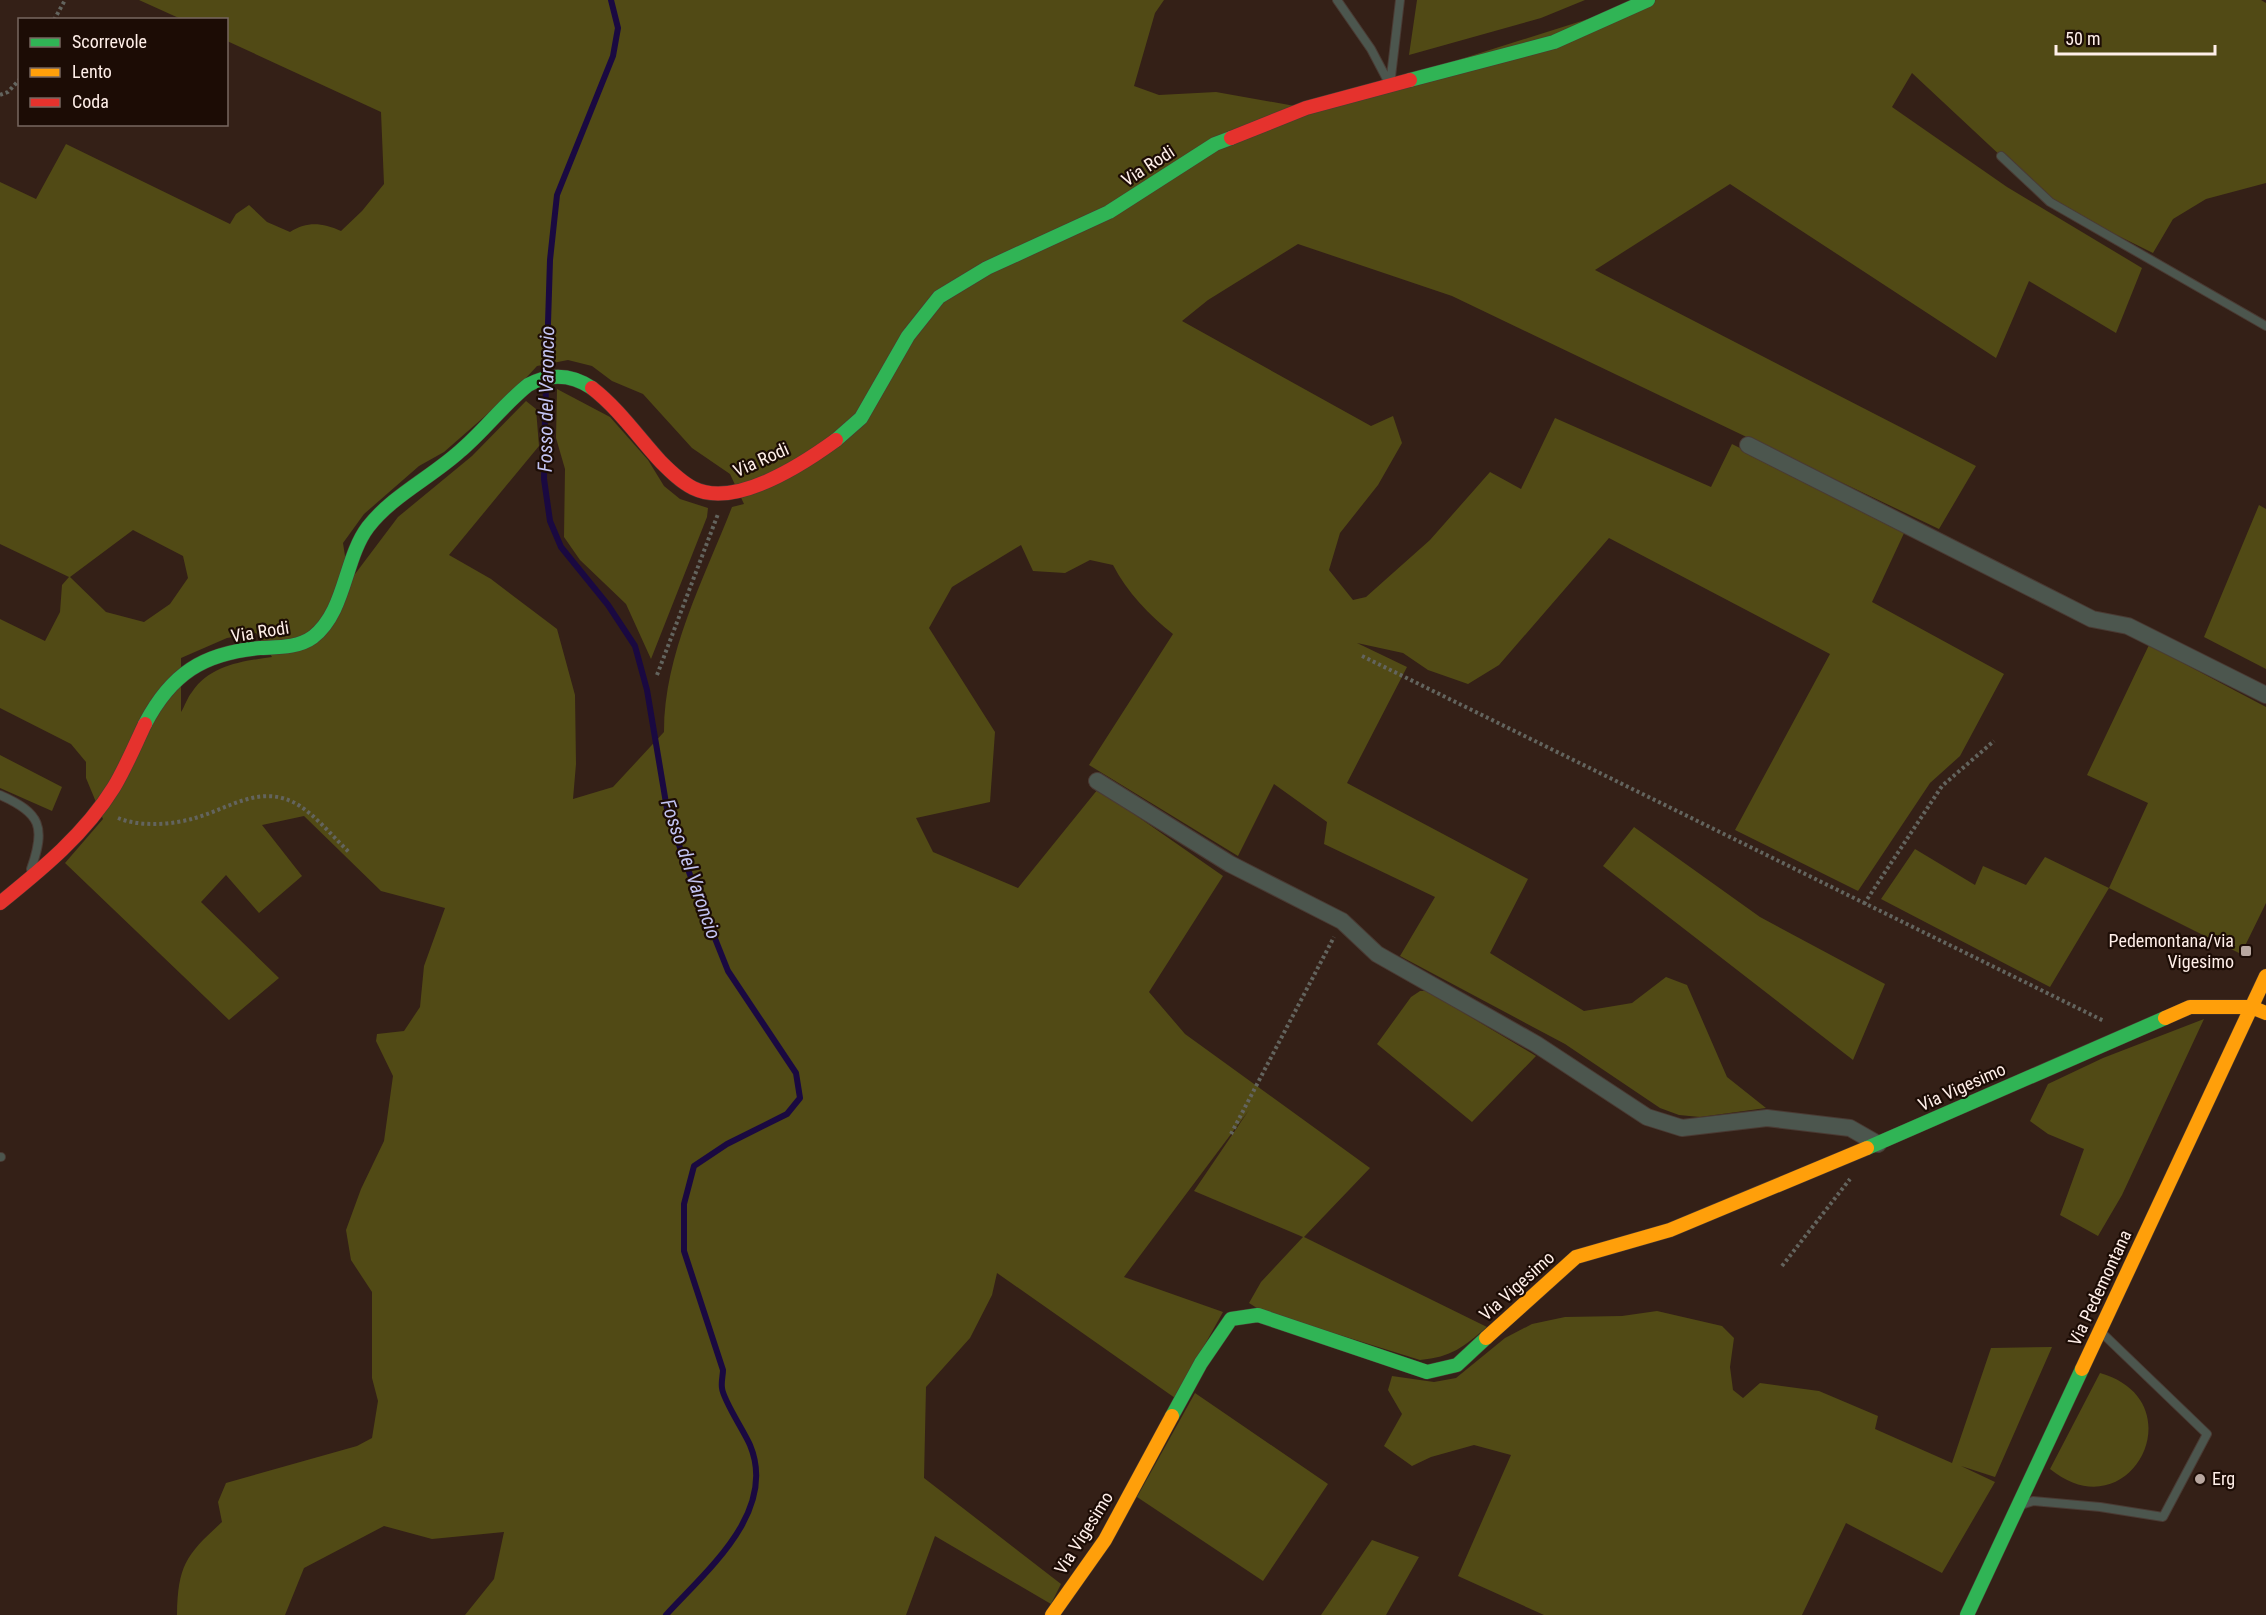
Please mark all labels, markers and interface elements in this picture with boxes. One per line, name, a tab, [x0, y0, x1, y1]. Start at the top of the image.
legend	[18, 18, 228, 126]
scale bar	[2056, 18, 2215, 56]
text: 50 m	[2065, 28, 2100, 49]
text: Scorrevole	[72, 31, 147, 52]
text: Lento	[72, 61, 112, 82]
text: Coda	[72, 91, 109, 112]
street label: Via Rodi	[1117, 141, 1178, 190]
water label: Fosso del Varoncio	[533, 326, 559, 472]
street label: Via Rodi	[730, 438, 792, 481]
street label: Via Rodi	[229, 617, 291, 646]
water label: Fosso del Varoncio	[656, 796, 726, 942]
place label: Pedemontana/via Vigesimo	[2109, 930, 2234, 972]
marker: Pedemontana/via Vigesimo	[2239, 944, 2253, 958]
street label: Via Vigesimo	[1915, 1058, 2009, 1115]
street label: Via Pedemontana	[2064, 1227, 2136, 1349]
street label: Via Vigesimo	[1475, 1247, 1558, 1325]
place label: Erg	[2212, 1468, 2235, 1489]
marker: Erg	[2193, 1472, 2207, 1486]
street label: Via Vigesimo	[1050, 1488, 1117, 1578]

